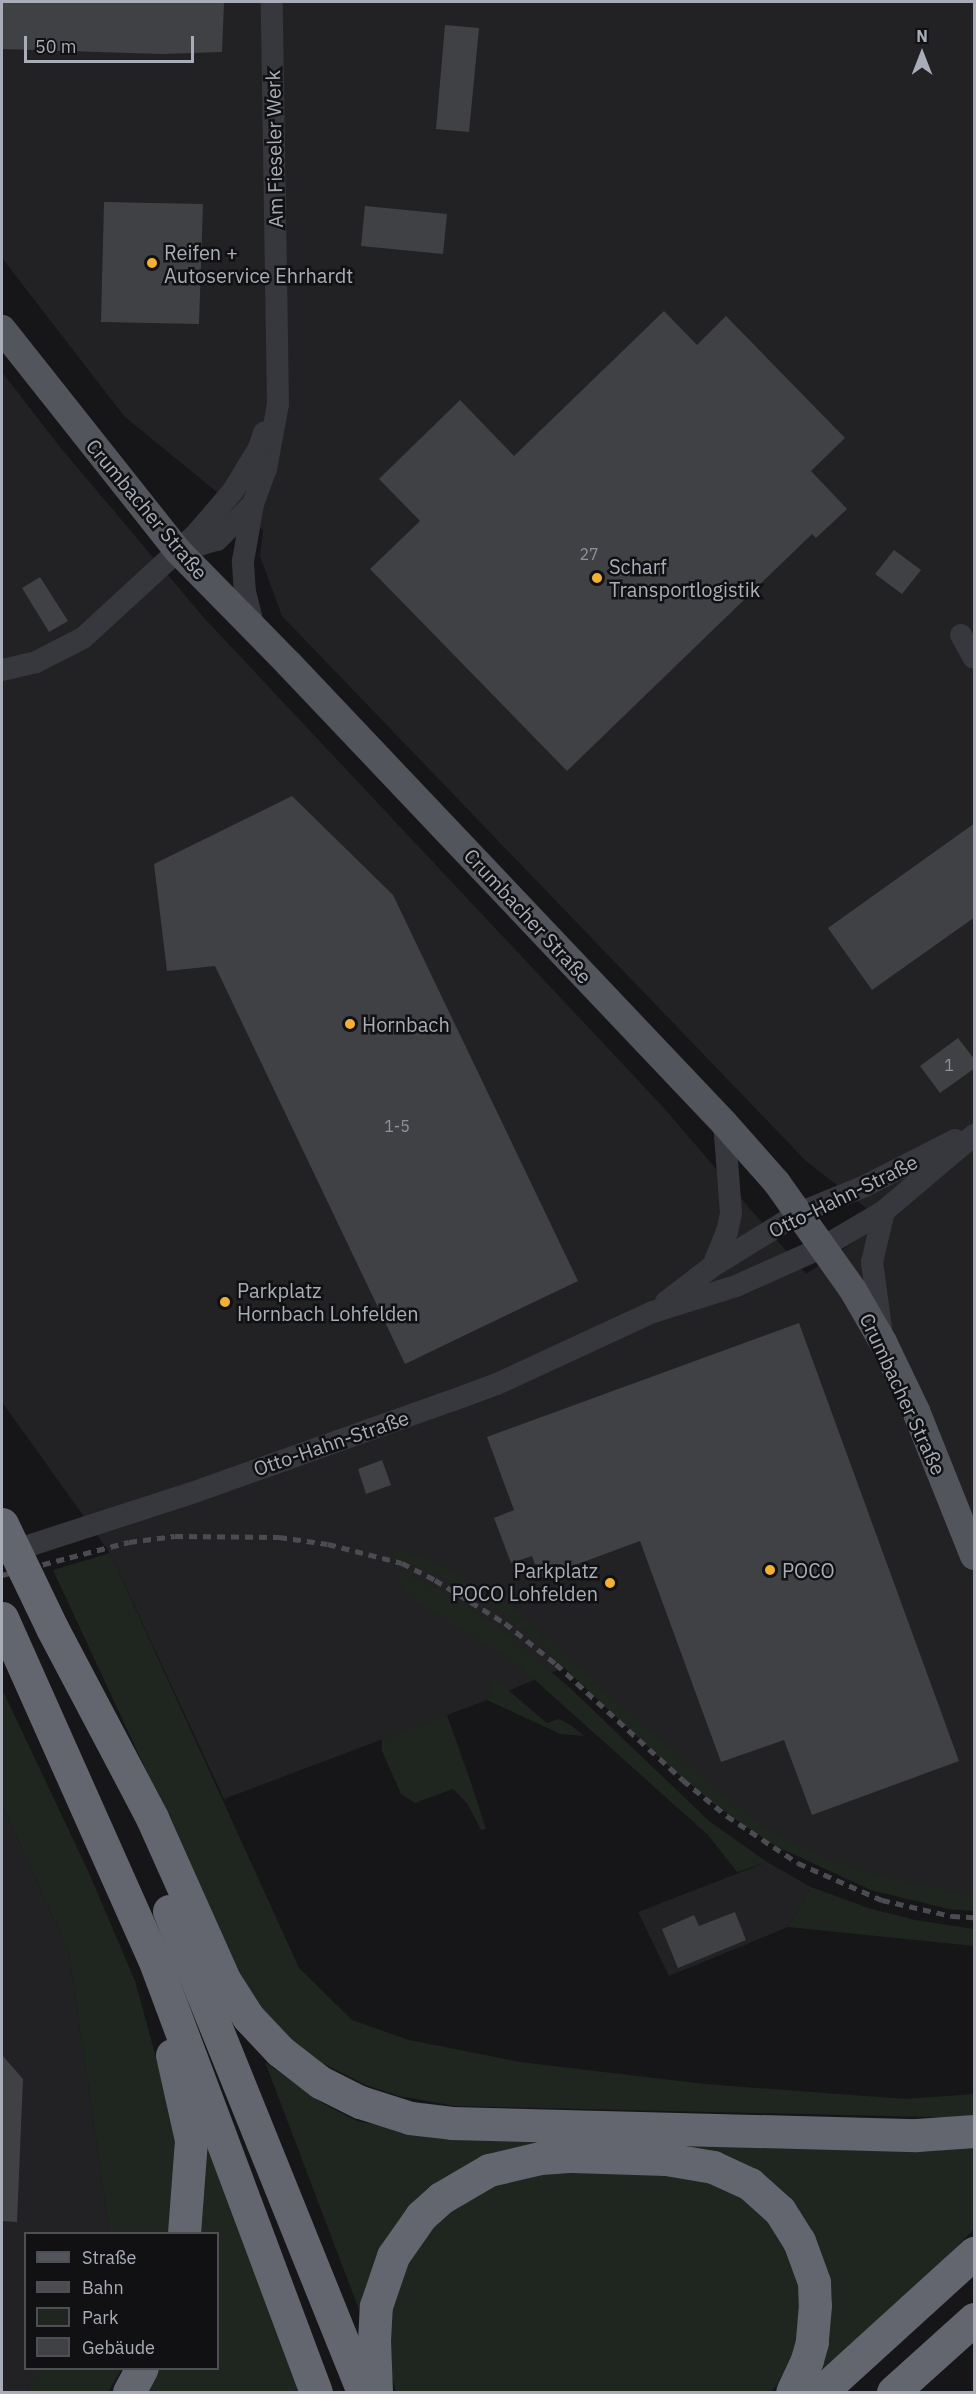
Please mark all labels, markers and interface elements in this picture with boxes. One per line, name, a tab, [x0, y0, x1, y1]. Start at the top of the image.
scale bar	[27, 24, 196, 62]
north arrow	[892, 24, 952, 84]
text: N	[916, 26, 928, 46]
text: 50 m	[35, 35, 77, 58]
street label: Am Fieseler Werk	[261, 70, 287, 228]
place label: Reifen + Autoservice Ehrhardt	[164, 240, 353, 287]
marker: Reifen + Autoservice Ehrhardt	[145, 256, 159, 270]
street label: Crumbacher Straße	[81, 434, 213, 584]
house number: 27	[579, 544, 599, 564]
place label: Scharf Transportlogistik	[609, 554, 760, 601]
marker: Scharf Transportlogistik	[590, 571, 604, 585]
street label: Crumbacher Straße	[459, 844, 597, 988]
place label: Hornbach	[362, 1012, 450, 1036]
marker: Hornbach	[343, 1017, 357, 1031]
house number: 1	[944, 1055, 954, 1075]
house number: 1-5	[384, 1116, 410, 1136]
street label: Otto-Hahn-Straße	[765, 1150, 921, 1242]
place label: Parkplatz Hornbach Lohfelden	[237, 1278, 419, 1325]
marker: Parkplatz Hornbach Lohfelden	[218, 1295, 232, 1309]
street label: Crumbacher Straße	[855, 1309, 951, 1479]
street label: Otto-Hahn-Straße	[250, 1405, 412, 1481]
place label: POCO	[782, 1558, 835, 1582]
place label: Parkplatz POCO Lohfelden	[452, 1559, 598, 1606]
marker: POCO	[763, 1563, 777, 1577]
marker: Parkplatz POCO Lohfelden	[603, 1576, 617, 1590]
legend	[24, 2232, 219, 2370]
text: Straße	[82, 2246, 136, 2269]
text: Bahn	[82, 2276, 124, 2299]
text: Park	[82, 2306, 118, 2329]
text: Gebäude	[82, 2336, 155, 2359]

